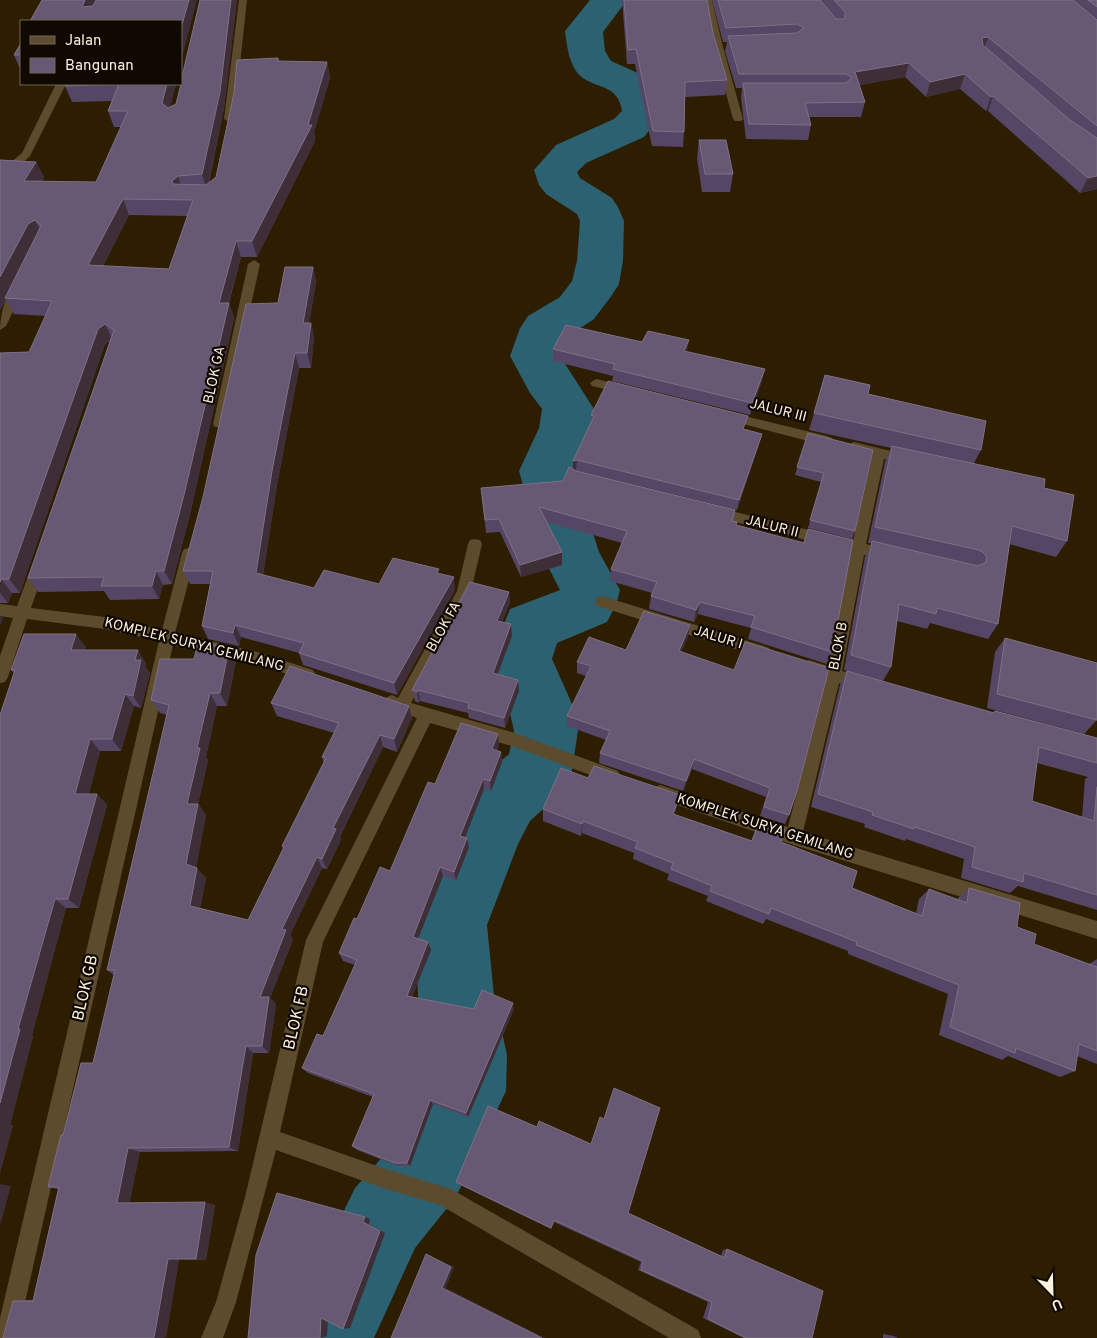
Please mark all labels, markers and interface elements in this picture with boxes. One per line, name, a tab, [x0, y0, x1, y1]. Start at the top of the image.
legend	[20, 20, 182, 85]
text: Jalan	[65, 32, 102, 51]
text: Bangunan	[65, 57, 134, 76]
street label: BLOK GA	[201, 345, 229, 405]
street label: JALUR III	[748, 396, 808, 426]
street label: JALUR II	[744, 512, 800, 542]
street label: BLOK FA	[423, 599, 465, 655]
street label: KOMPLEK SURYA GEMILANG	[102, 614, 286, 676]
street label: BLOK B	[826, 620, 852, 672]
street label: JALUR I	[691, 623, 745, 653]
street label: KOMPLEK SURYA GEMILANG	[675, 790, 855, 864]
street label: BLOK GB	[69, 953, 103, 1023]
street label: BLOK FB	[280, 984, 314, 1052]
north arrow	[1027, 1268, 1077, 1318]
text: U	[1049, 1294, 1064, 1313]

